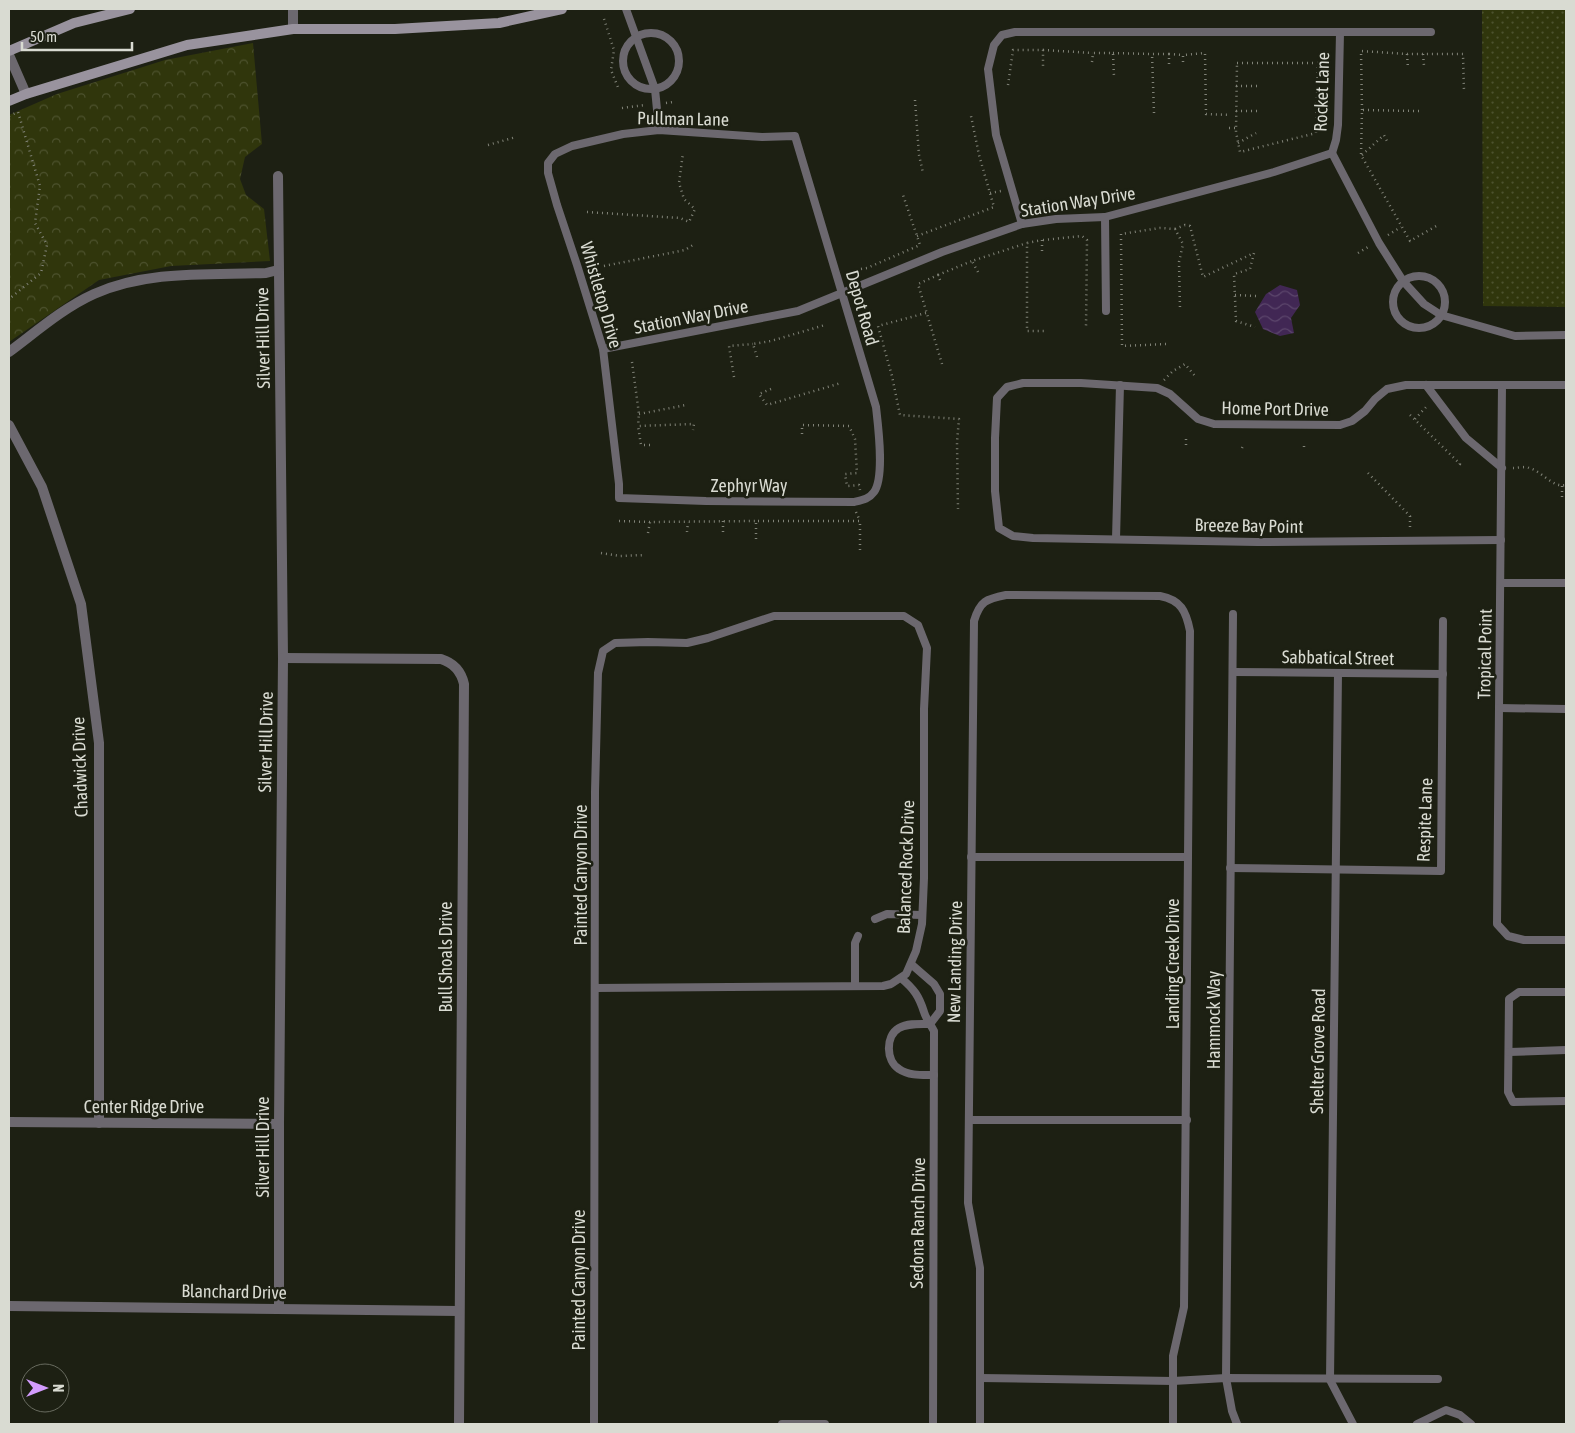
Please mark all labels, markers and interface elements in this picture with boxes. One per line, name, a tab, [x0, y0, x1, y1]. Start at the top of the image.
scale bar	[22, 20, 132, 52]
text: 50 m	[30, 28, 57, 45]
street label: Rocket Lane	[1310, 52, 1333, 132]
street label: Pullman Lane	[637, 107, 729, 130]
street label: Station Way Drive	[1019, 182, 1137, 221]
street label: Whistletop Drive	[576, 239, 627, 350]
street label: Depot Road	[842, 268, 883, 348]
street label: Silver Hill Drive	[251, 287, 274, 389]
street label: Station Way Drive	[632, 295, 750, 338]
street label: Home Port Drive	[1221, 397, 1329, 420]
street label: Zephyr Way	[710, 475, 788, 496]
street label: Breeze Bay Point	[1194, 514, 1304, 537]
street label: Tropical Point	[1473, 608, 1496, 700]
street label: Sabbatical Street	[1282, 646, 1394, 669]
street label: Silver Hill Drive	[254, 691, 277, 793]
street label: Chadwick Drive	[67, 716, 92, 818]
street label: Respite Lane	[1413, 778, 1436, 862]
street label: Balanced Rock Drive	[893, 800, 918, 934]
street label: Painted Canyon Drive	[570, 805, 591, 945]
street label: Landing Creek Drive	[1162, 899, 1183, 1029]
street label: New Landing Drive	[943, 901, 966, 1023]
street label: Bull Shoals Drive	[435, 902, 456, 1012]
street label: Hammock Way	[1203, 971, 1224, 1069]
street label: Shelter Grove Road	[1306, 988, 1329, 1114]
street label: Center Ridge Drive	[84, 1096, 204, 1117]
street label: Silver Hill Drive	[252, 1096, 273, 1198]
street label: Sedona Ranch Drive	[906, 1157, 929, 1289]
street label: Painted Canyon Drive	[568, 1210, 589, 1350]
street label: Blanchard Drive	[181, 1280, 287, 1303]
north arrow	[20, 1363, 70, 1413]
text: N	[50, 1384, 66, 1392]

